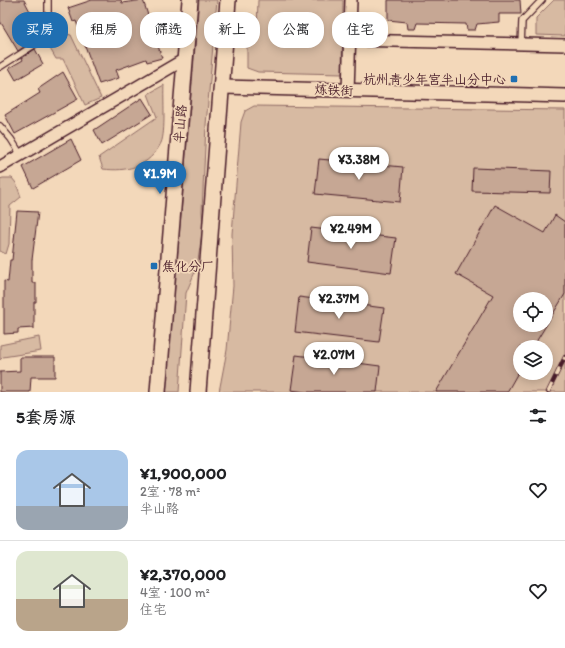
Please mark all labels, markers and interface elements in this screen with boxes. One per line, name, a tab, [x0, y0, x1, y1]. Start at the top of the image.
chip: 买房	[12, 12, 68, 48]
chip: 租房	[76, 12, 132, 48]
chip: 筛选	[140, 12, 196, 48]
chip: 新上	[204, 12, 260, 48]
chip: 公寓	[268, 12, 324, 48]
chip: 住宅	[332, 12, 388, 48]
place label: 杭州青少年宫半山分中心	[363, 72, 506, 87]
marker: 杭州青少年宫半山分中心	[509, 74, 519, 84]
street label: 炼铁街	[314, 82, 354, 98]
street label: 半山路	[171, 104, 189, 144]
pin: ¥3.38M	[326, 147, 392, 181]
text: ¥3.38M	[338, 152, 380, 167]
pin: ¥1.9M	[132, 161, 188, 195]
text: ¥1.9M	[143, 166, 177, 181]
pin: ¥2.49M	[318, 216, 384, 250]
text: ¥2.49M	[330, 221, 372, 236]
place label: 焦化分厂	[162, 259, 214, 274]
marker: 焦化分厂	[149, 261, 159, 271]
pin: ¥2.37M	[306, 286, 372, 320]
text: ¥2.37M	[318, 291, 360, 306]
map controls	[513, 292, 553, 380]
button: locate	[513, 292, 553, 332]
button: layers	[513, 340, 553, 380]
pin: ¥2.07M	[301, 342, 367, 376]
text: ¥2.07M	[313, 347, 355, 362]
icon: filters	[527, 405, 549, 427]
text: 5套房源	[16, 407, 76, 427]
text: ¥1,900,000	[140, 463, 227, 483]
icon: home	[48, 466, 96, 514]
icon: heart	[527, 479, 549, 501]
text: 2室 · 78 m²	[140, 484, 200, 499]
text: 半山路	[140, 501, 179, 516]
text: ¥2,370,000	[140, 564, 226, 584]
icon: home	[48, 567, 96, 615]
icon: heart	[527, 580, 549, 602]
text: 4室 · 100 m²	[140, 585, 210, 600]
text: 住宅	[140, 602, 166, 617]

